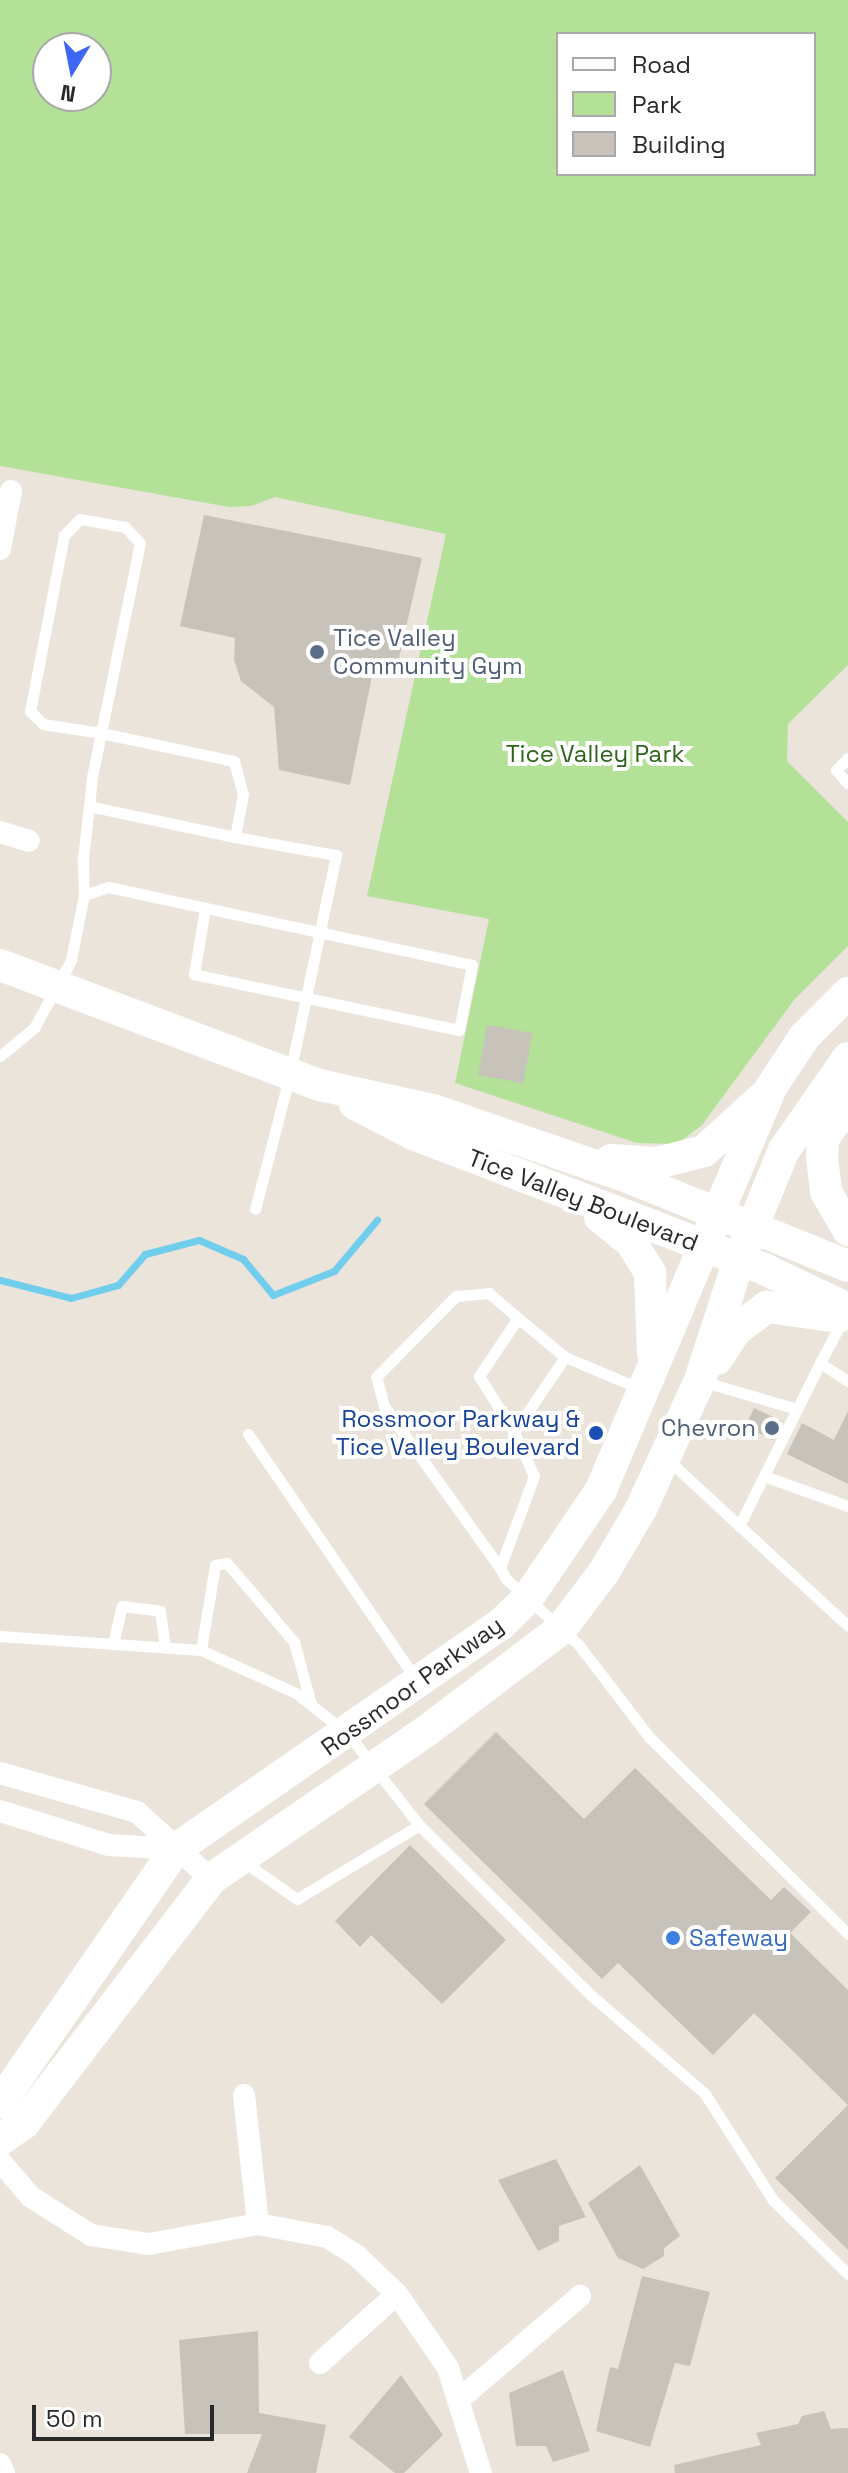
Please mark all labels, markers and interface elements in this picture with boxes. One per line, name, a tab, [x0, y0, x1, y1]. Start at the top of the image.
north arrow	[32, 32, 112, 112]
legend	[556, 32, 816, 176]
text: Road	[632, 49, 691, 80]
text: N	[58, 79, 78, 109]
text: Park	[632, 89, 682, 120]
text: Building	[632, 129, 726, 160]
place label: Tice Valley Community Gym	[333, 624, 523, 680]
marker: Tice Valley Community Gym	[308, 643, 326, 661]
park label: Tice Valley Park	[505, 740, 685, 768]
street label: Tice Valley Boulevard	[464, 1143, 702, 1257]
place label: Rossmoor Parkway & Tice Valley Boulevard	[335, 1405, 580, 1461]
place label: Chevron	[661, 1414, 756, 1442]
marker: Chevron	[763, 1419, 781, 1437]
marker: Rossmoor Parkway & Tice Valley Boulevard	[587, 1424, 605, 1442]
street label: Rossmoor Parkway	[315, 1610, 509, 1762]
place label: Safeway	[689, 1924, 788, 1952]
marker: Safeway	[664, 1929, 682, 1947]
scale bar	[36, 2389, 218, 2439]
text: 50 m	[46, 2403, 103, 2434]

